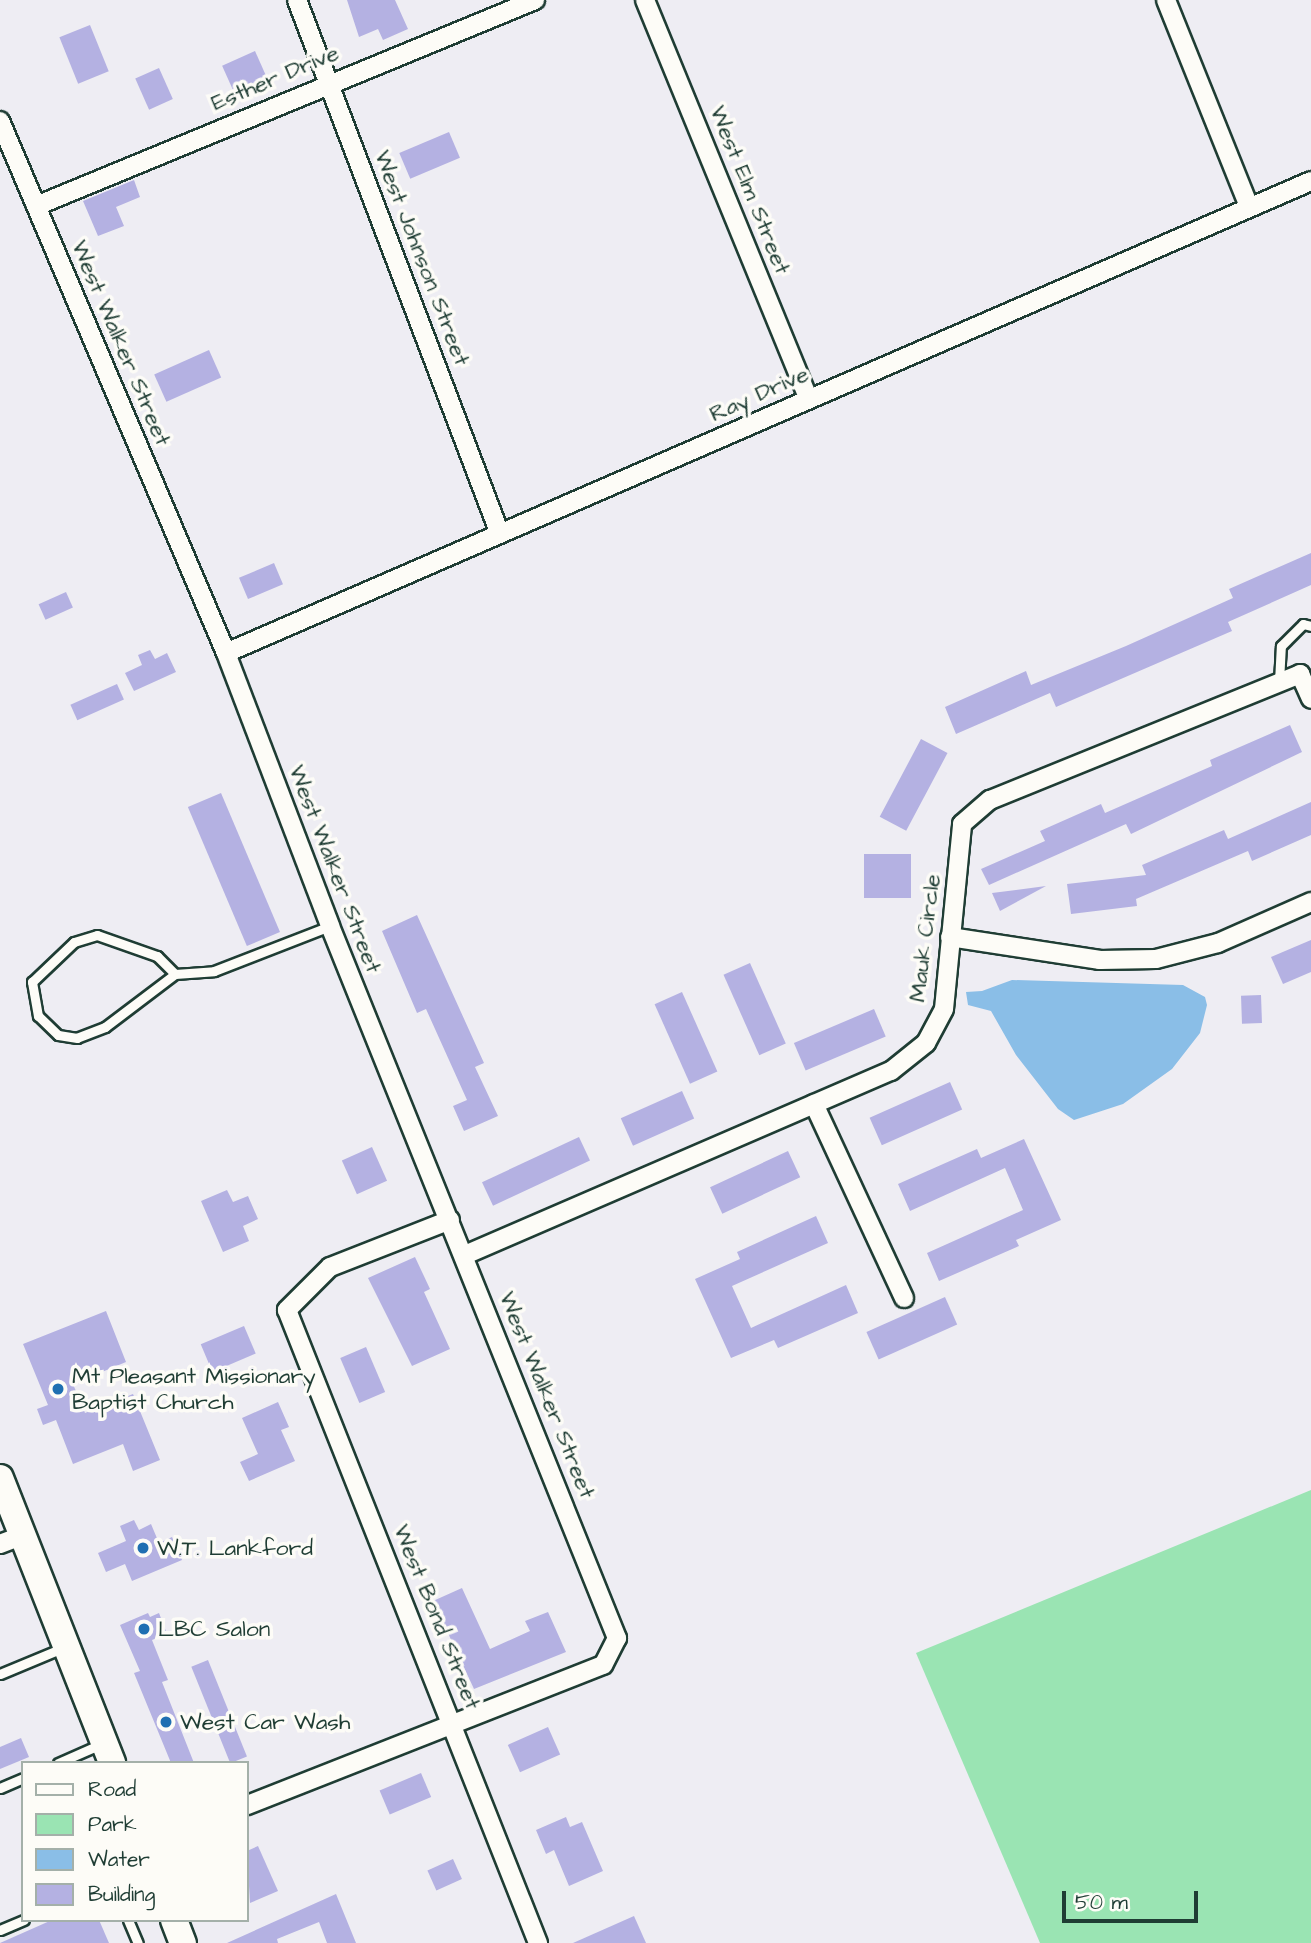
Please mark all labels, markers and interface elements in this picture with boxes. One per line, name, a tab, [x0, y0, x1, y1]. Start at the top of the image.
street label: Esther Drive	[207, 39, 343, 117]
street label: West Elm Street	[704, 102, 796, 278]
street label: West Johnson Street	[368, 147, 476, 369]
street label: West Walker Street	[65, 236, 177, 450]
street label: Ray Drive	[705, 360, 813, 428]
street label: West Walker Street	[283, 761, 387, 977]
street label: Mauk Circle	[903, 872, 947, 1004]
street label: West Walker Street	[493, 1288, 601, 1502]
place label: Mt Pleasant Missionary Baptist Church	[72, 1362, 316, 1416]
marker: Mt Pleasant Missionary Baptist Church	[50, 1381, 66, 1397]
street label: West Bond Street	[387, 1521, 487, 1713]
place label: W.T. Lankford	[157, 1534, 313, 1562]
marker: W.T. Lankford	[135, 1540, 151, 1556]
place label: LBC Salon	[158, 1615, 270, 1643]
marker: LBC Salon	[136, 1621, 152, 1637]
place label: West Car Wash	[180, 1708, 350, 1736]
marker: West Car Wash	[158, 1714, 174, 1730]
legend	[21, 1761, 248, 1922]
text: Road	[88, 1775, 136, 1804]
text: Park	[88, 1810, 137, 1839]
text: Water	[88, 1845, 150, 1874]
scale bar	[1066, 1876, 1202, 1920]
text: Building	[88, 1880, 155, 1909]
text: 50 m	[1075, 1888, 1128, 1917]

